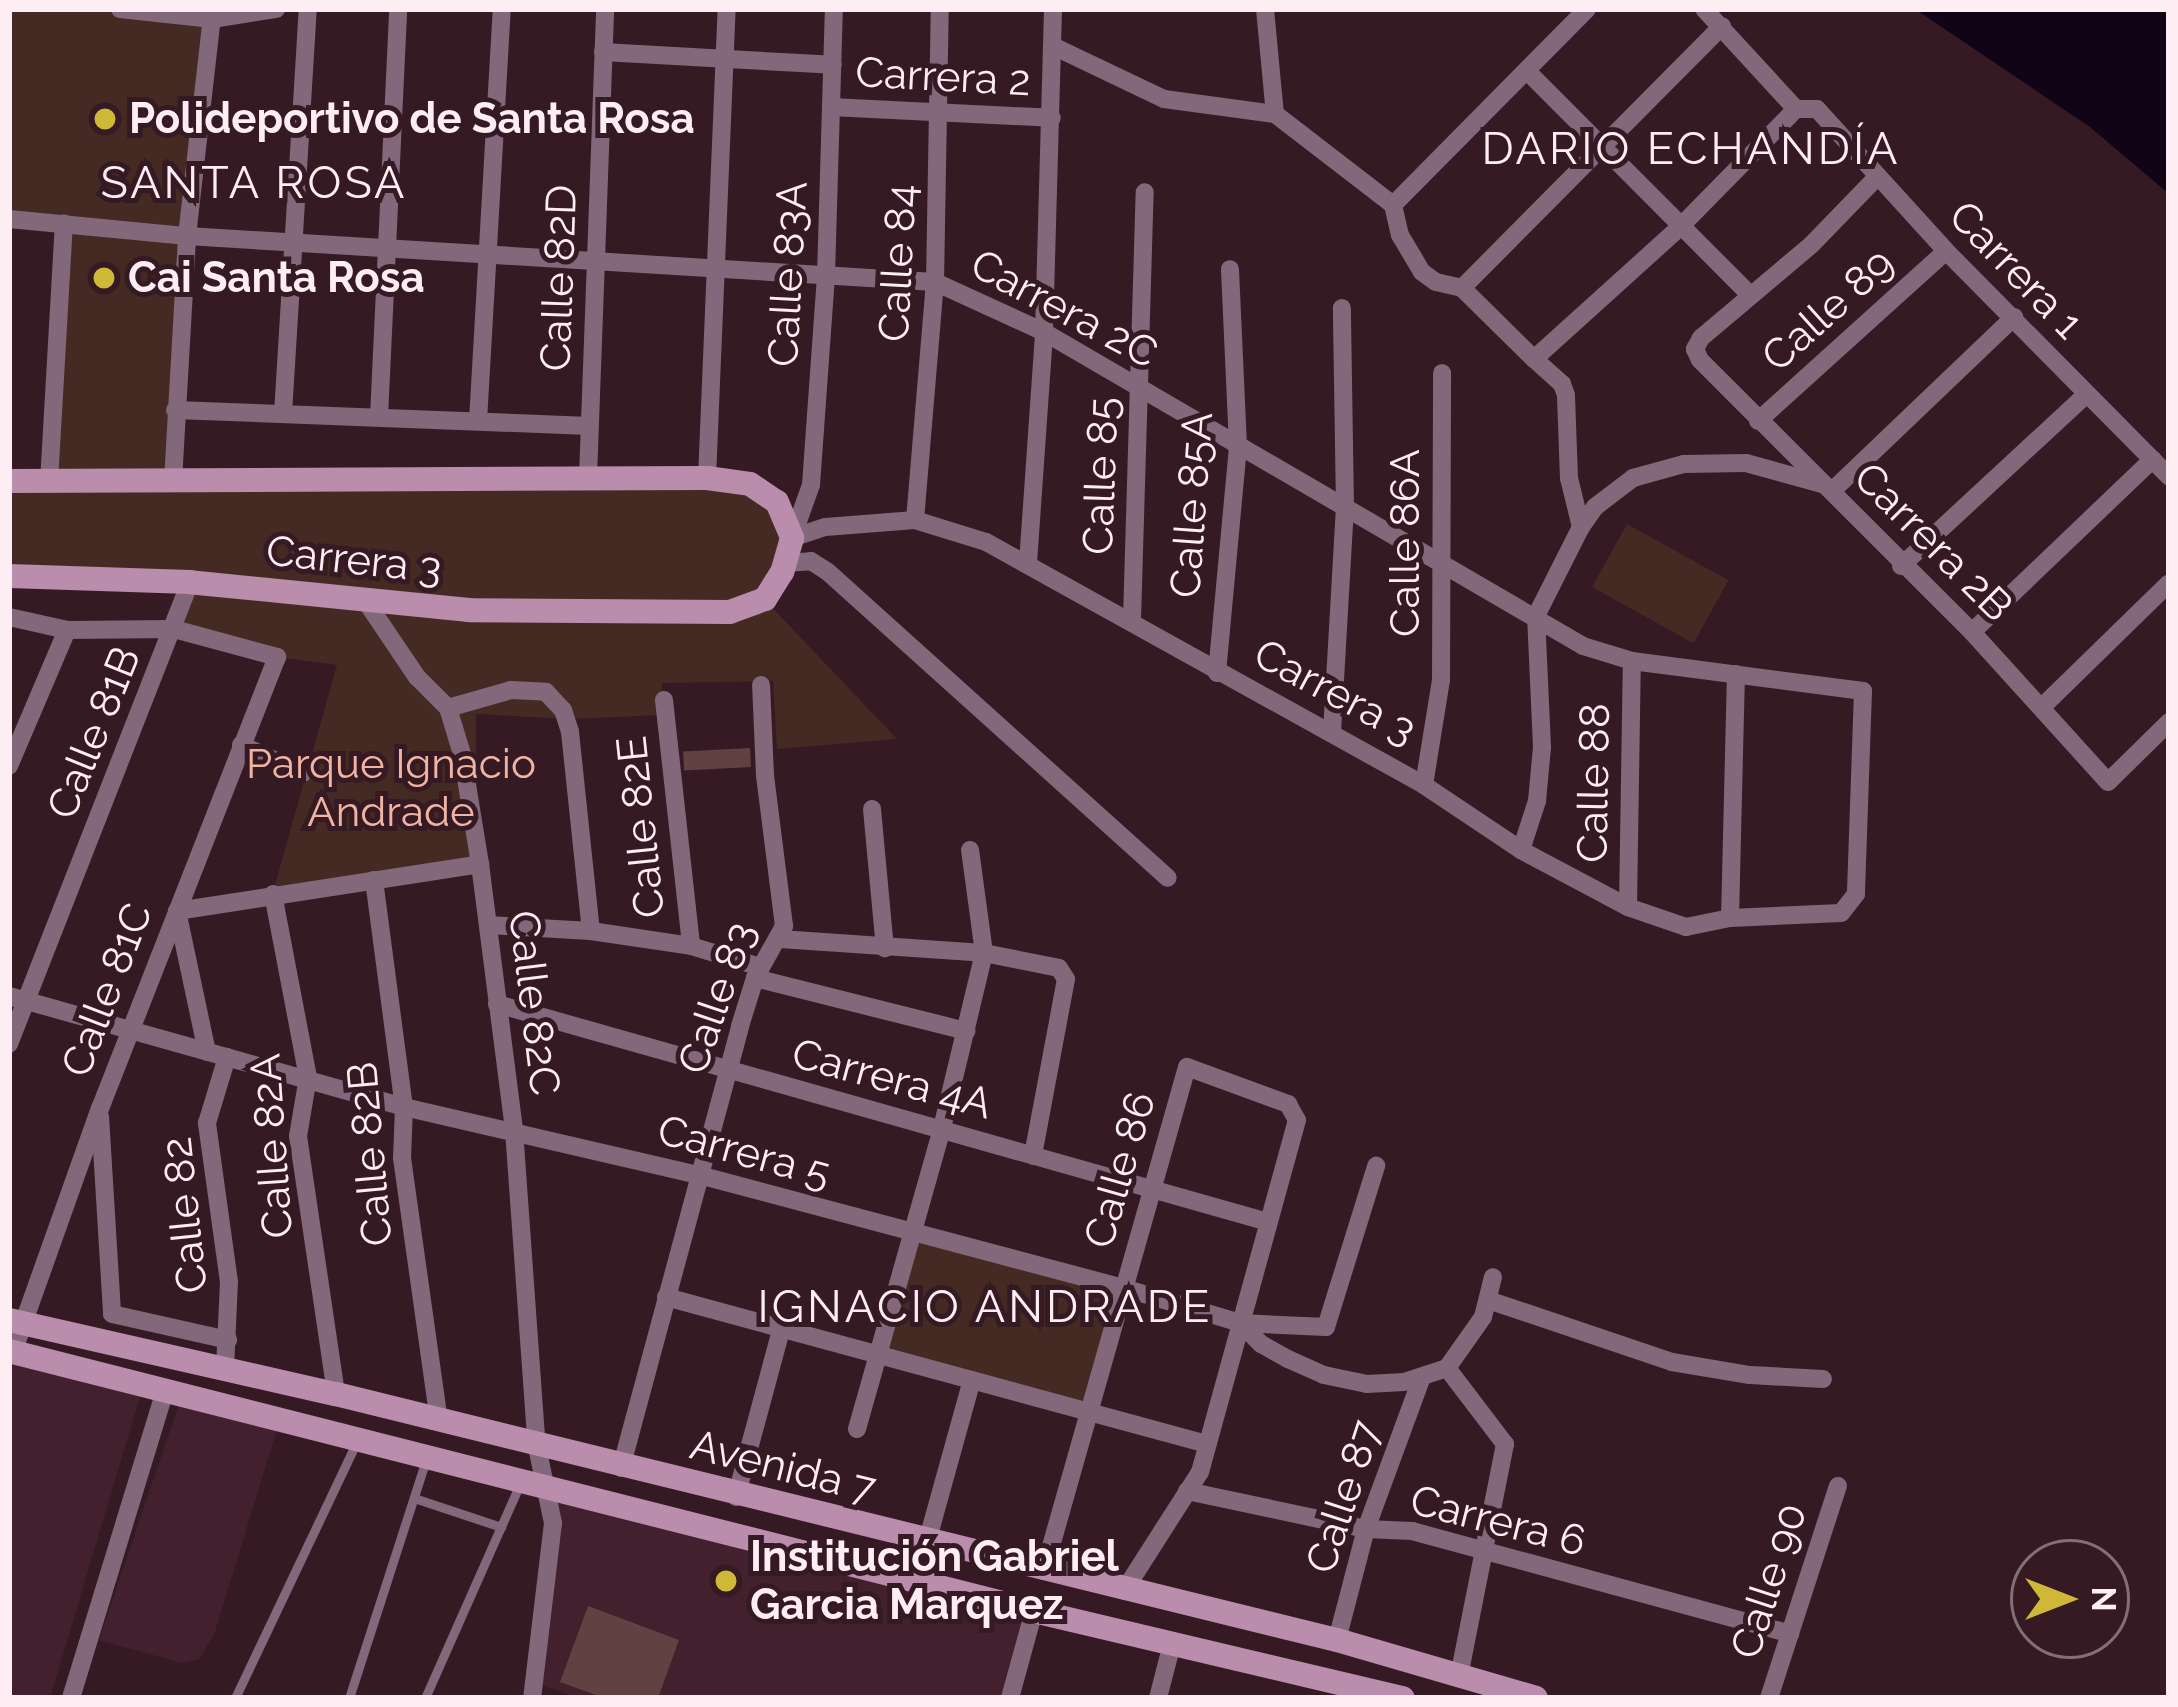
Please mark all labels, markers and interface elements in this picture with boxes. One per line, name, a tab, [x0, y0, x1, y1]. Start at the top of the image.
street label: Carrera 2	[854, 47, 1032, 107]
place label: Polideportivo de Santa Rosa	[129, 94, 695, 144]
marker: Polideportivo de Santa Rosa	[92, 106, 118, 132]
district label: DARIO ECHANDÍA	[1481, 122, 1901, 176]
district label: SANTA ROSA	[100, 156, 408, 210]
street label: Calle 83A	[758, 180, 818, 368]
street label: Calle 84	[869, 183, 927, 343]
street label: Calle 82D	[531, 184, 587, 372]
street label: Carrera 1	[1938, 191, 2094, 349]
street label: Calle 89	[1752, 238, 1904, 382]
street label: Carrera 2C	[962, 239, 1166, 379]
place label: Cai Santa Rosa	[128, 253, 425, 303]
marker: Cai Santa Rosa	[91, 265, 117, 291]
street label: Calle 85	[1073, 396, 1129, 556]
street label: Calle 85A	[1160, 410, 1224, 600]
street label: Calle 86A	[1380, 449, 1430, 637]
street label: Carrera 2B	[1843, 452, 2023, 632]
street label: Carrera 3	[264, 526, 444, 594]
street label: Carrera 3	[1246, 628, 1424, 756]
street label: Calle 81B	[37, 640, 151, 826]
street label: Calle 88	[1567, 703, 1621, 863]
street label: Calle 82E	[606, 734, 676, 920]
park label: Parque Ignacio Andrade	[246, 739, 536, 837]
street label: Calle 81C	[51, 896, 163, 1084]
street label: Calle 82C	[498, 908, 570, 1098]
street label: Calle 83	[668, 915, 766, 1081]
street label: Carrera 4A	[787, 1028, 997, 1130]
street label: Calle 82A	[240, 1052, 304, 1240]
street label: Calle 82B	[337, 1060, 403, 1248]
street label: Calle 86	[1074, 1086, 1166, 1254]
street label: Carrera 5	[652, 1105, 836, 1199]
street label: Calle 82	[152, 1134, 218, 1296]
district label: IGNACIO ANDRADE	[757, 1280, 1213, 1334]
street label: Calle 87	[1296, 1414, 1392, 1580]
street label: Avenida 7	[685, 1420, 881, 1514]
street label: Carrera 6	[1405, 1475, 1591, 1567]
street label: Calle 90	[1720, 1497, 1818, 1665]
place label: Institución Gabriel Garcia Marquez	[750, 1532, 1119, 1630]
north arrow	[2010, 1539, 2130, 1659]
marker: Institución Gabriel Garcia Marquez	[713, 1568, 739, 1594]
text: N	[2084, 1586, 2123, 1612]

